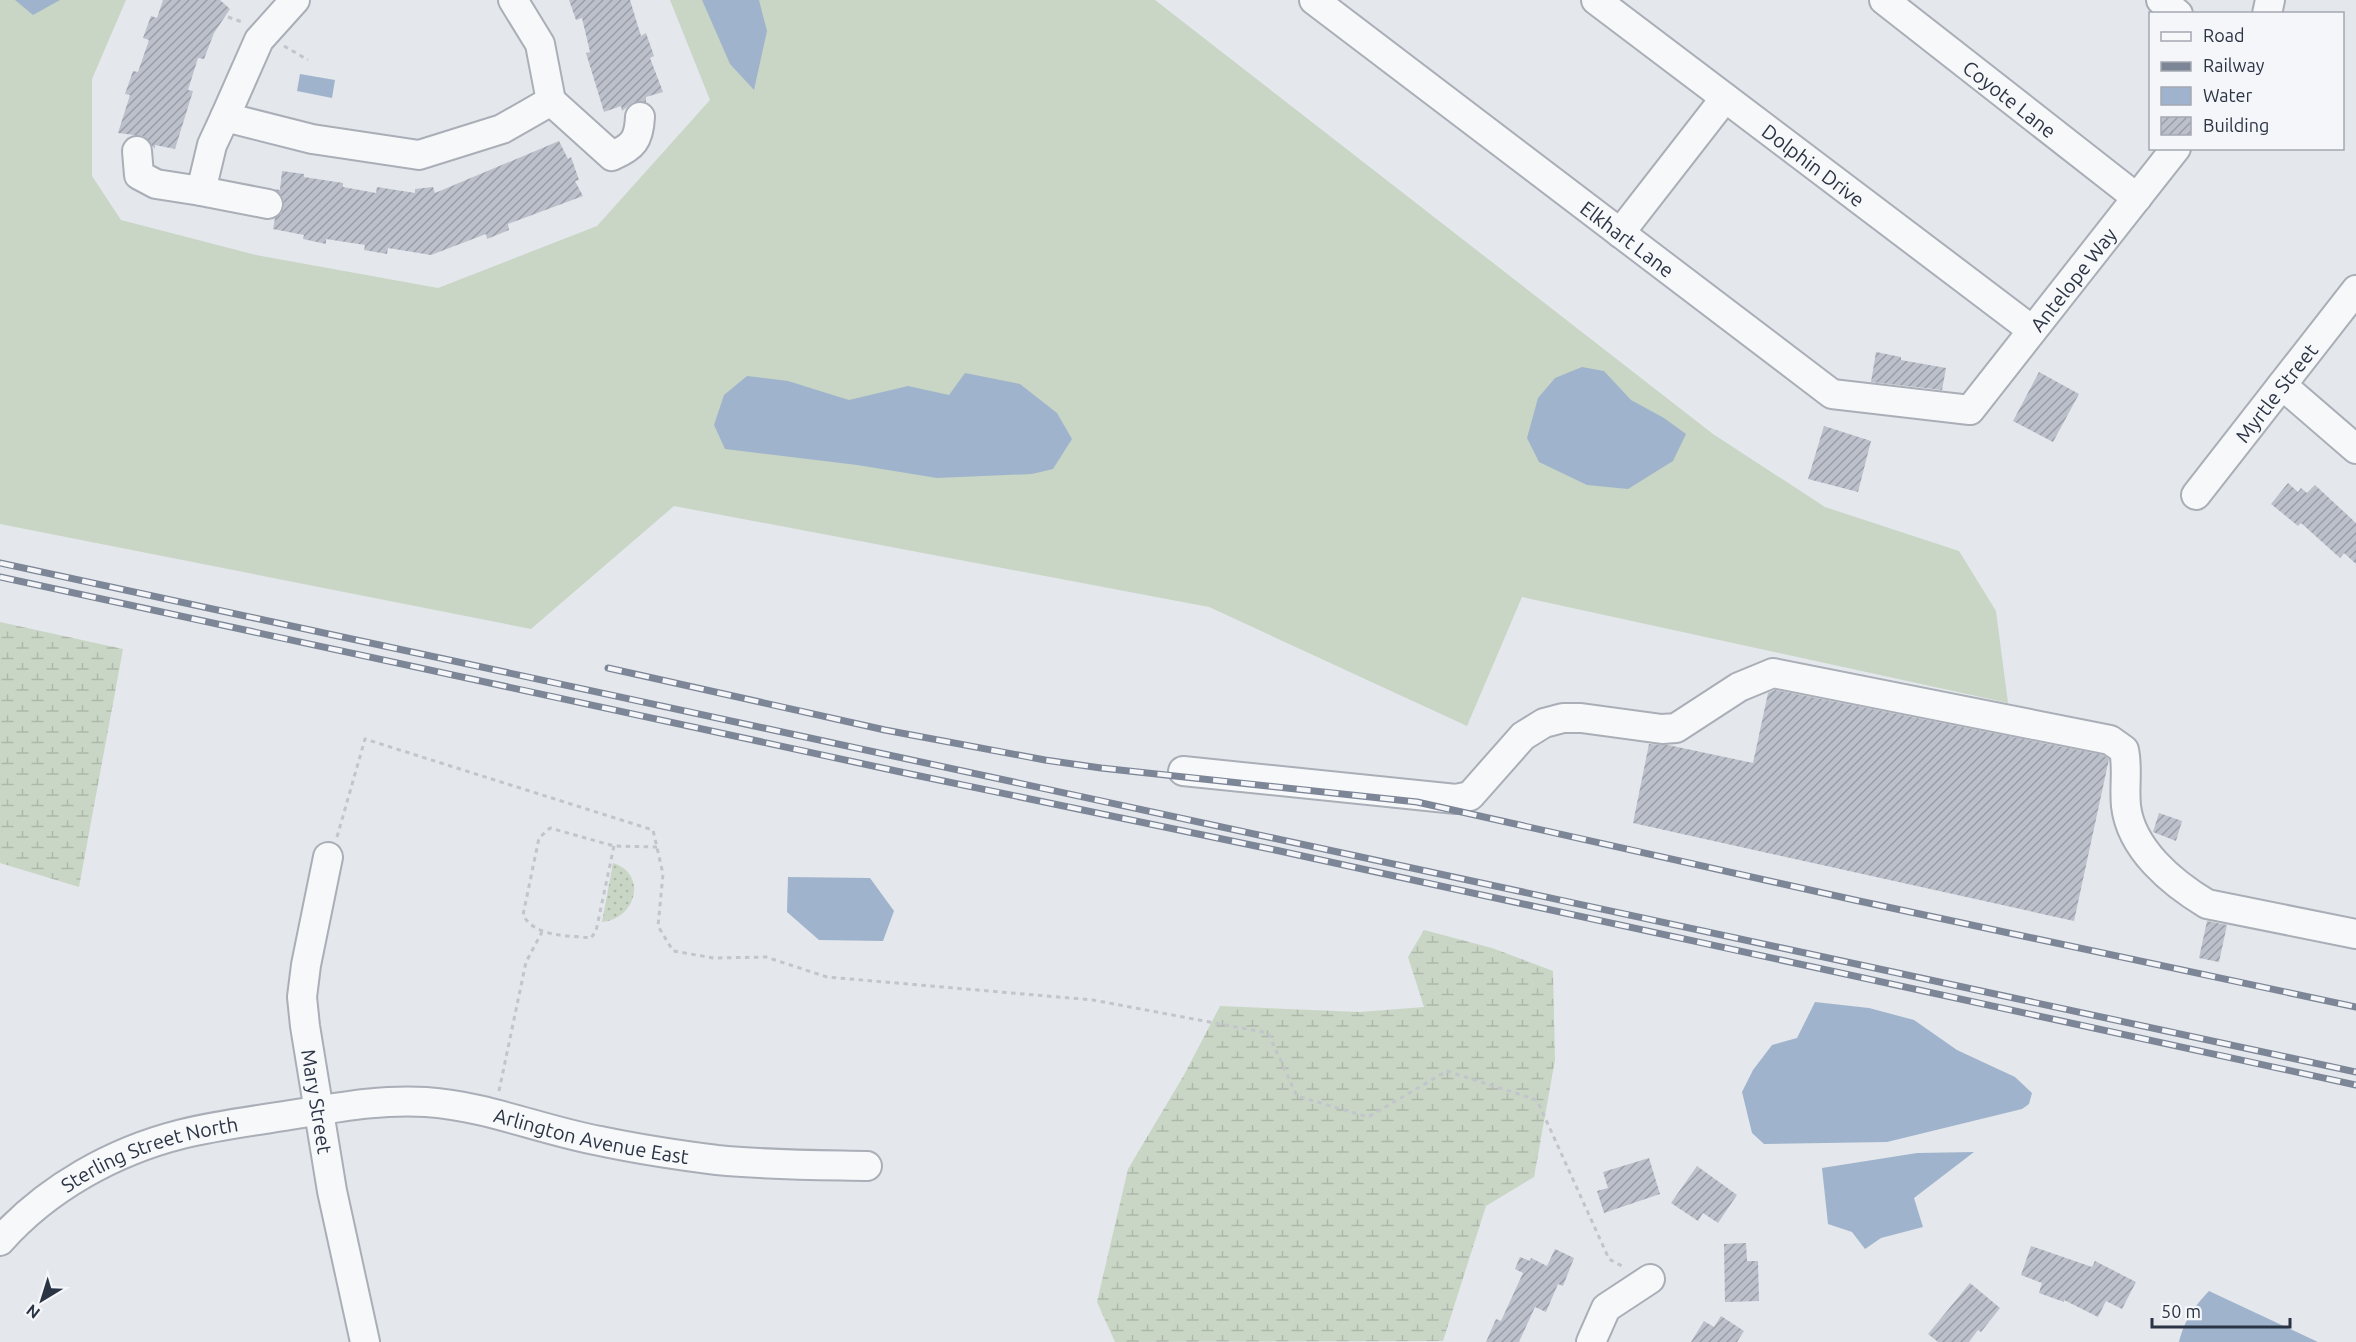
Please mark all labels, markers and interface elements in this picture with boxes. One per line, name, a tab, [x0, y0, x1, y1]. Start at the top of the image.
legend	[2149, 12, 2344, 150]
text: Road	[2203, 25, 2245, 45]
street label: Coyote Lane	[1959, 55, 2061, 142]
text: Railway	[2203, 55, 2265, 75]
text: Water	[2203, 85, 2253, 105]
text: Building	[2203, 115, 2269, 135]
street label: Dolphin Drive	[1758, 119, 1869, 211]
street label: Elkhart Lane	[1576, 196, 1679, 281]
street label: Antelope Way	[2025, 223, 2121, 336]
street label: Myrtle Street	[2230, 338, 2322, 447]
street label: Mary Street	[297, 1047, 337, 1156]
street label: Arlington Avenue East	[492, 1103, 691, 1168]
street label: Sterling Street North	[56, 1112, 240, 1196]
north arrow	[12, 1270, 72, 1330]
scale bar	[2152, 1291, 2290, 1329]
text: N	[23, 1301, 43, 1323]
text: 50 m	[2161, 1301, 2201, 1321]

